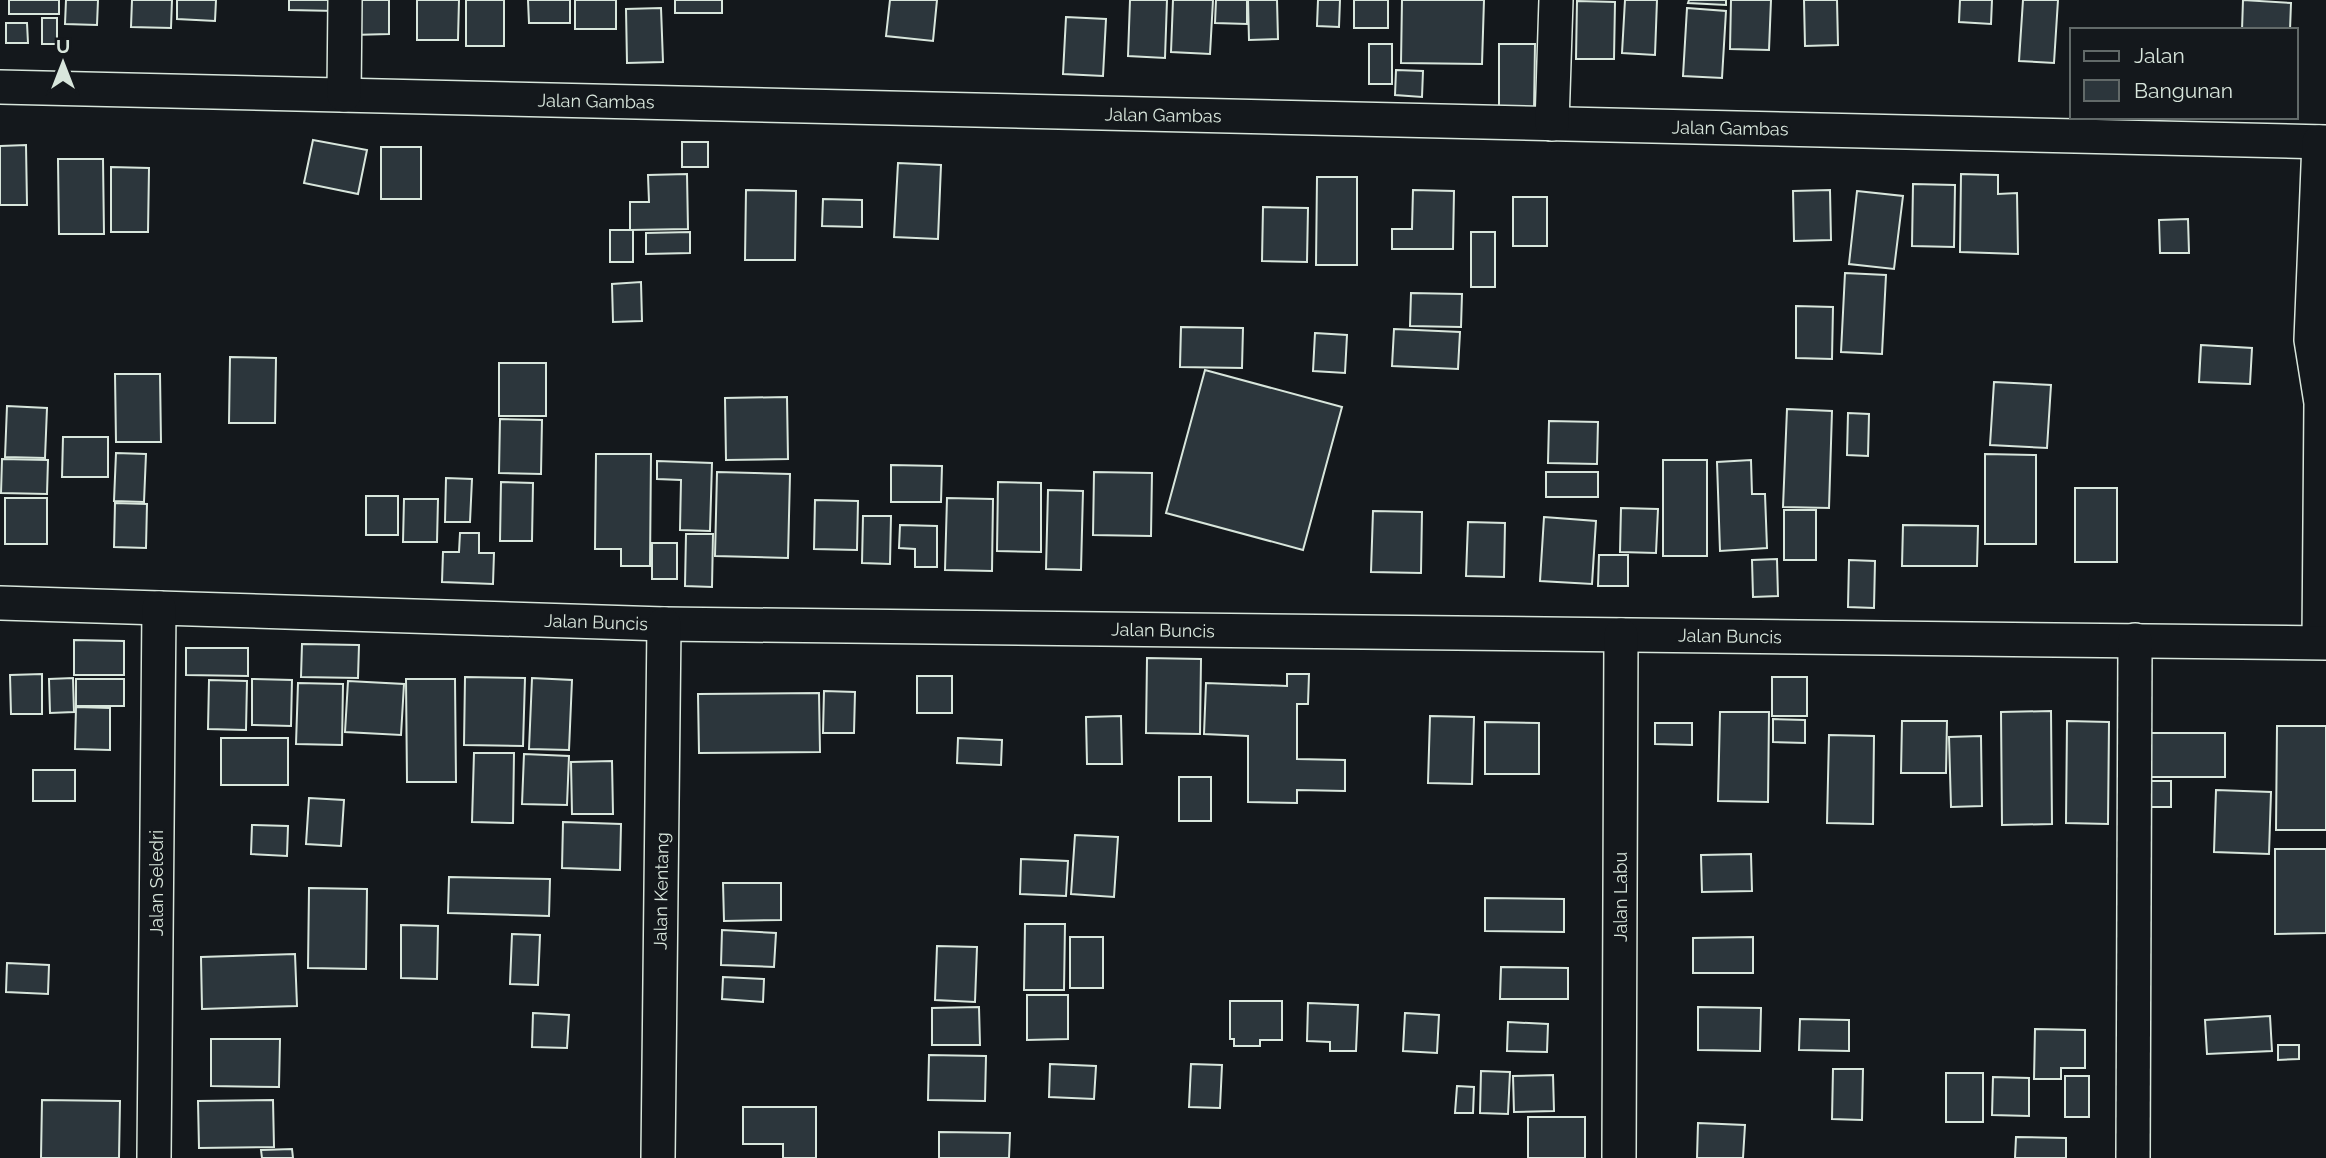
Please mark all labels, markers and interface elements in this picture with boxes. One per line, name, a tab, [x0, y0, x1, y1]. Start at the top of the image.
north arrow	[28, 28, 98, 98]
legend	[2070, 28, 2298, 119]
text: U	[56, 35, 70, 57]
text: Jalan	[2134, 43, 2185, 68]
text: Bangunan	[2134, 78, 2233, 103]
street label: Jalan Gambas	[537, 89, 655, 113]
street label: Jalan Gambas	[1104, 103, 1222, 127]
street label: Jalan Gambas	[1671, 116, 1789, 140]
street label: Jalan Buncis	[544, 610, 649, 634]
street label: Jalan Buncis	[1111, 619, 1215, 641]
street label: Jalan Buncis	[1678, 625, 1782, 647]
street label: Jalan Seledri	[146, 830, 167, 936]
street label: Jalan Kentang	[649, 832, 673, 950]
street label: Jalan Labu	[1610, 852, 1631, 942]

